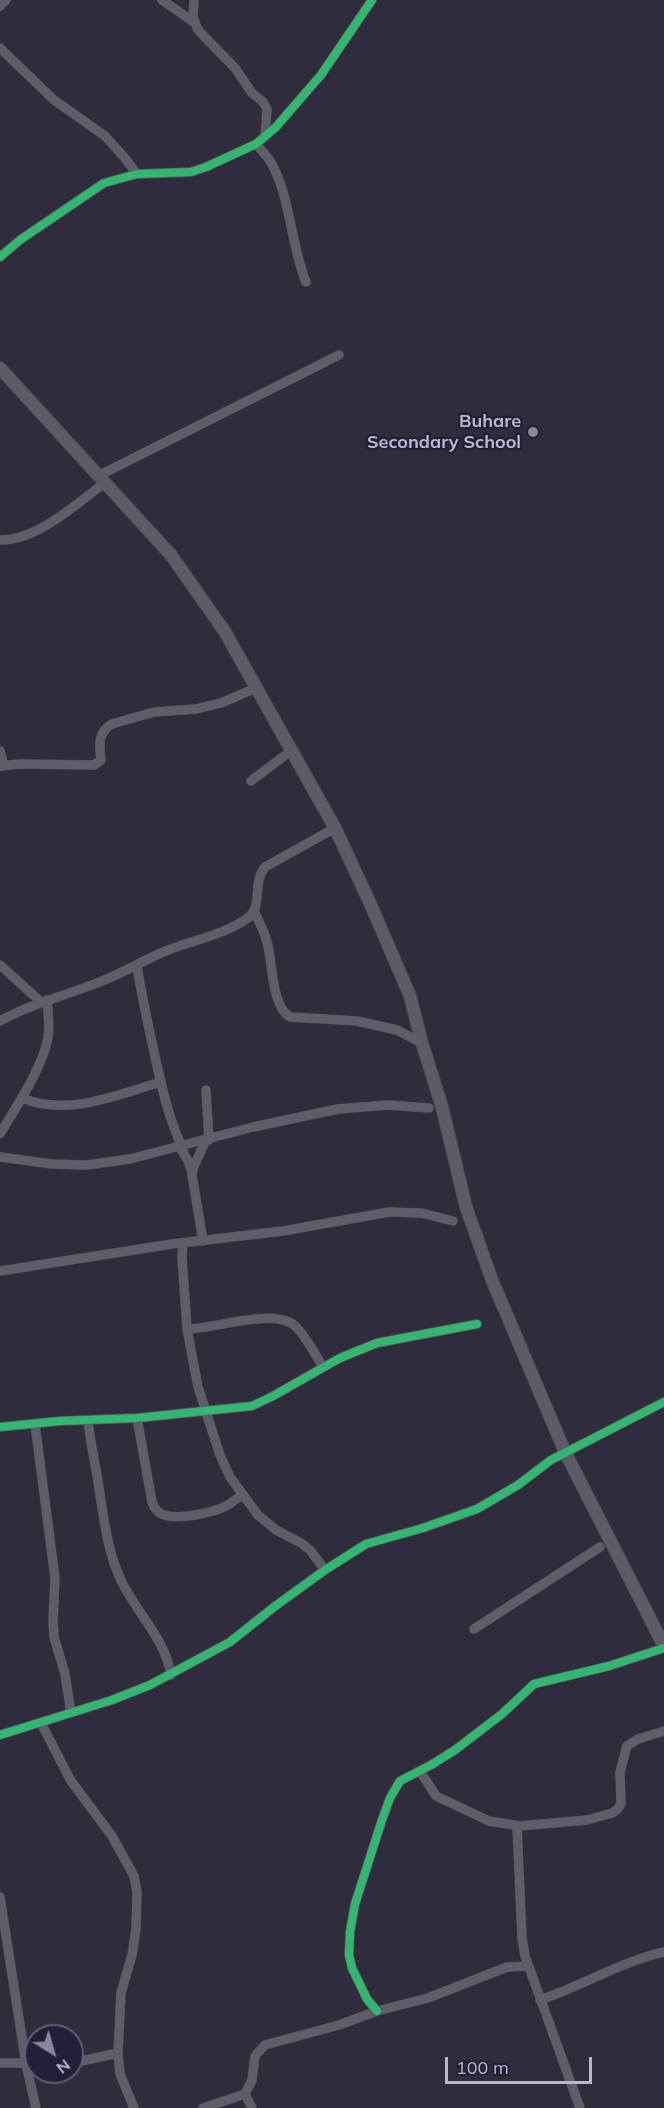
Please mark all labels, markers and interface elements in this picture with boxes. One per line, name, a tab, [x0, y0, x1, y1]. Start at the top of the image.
place label: Buhare Secondary School	[367, 411, 521, 454]
marker: Buhare Secondary School	[526, 425, 540, 439]
north arrow	[24, 2024, 84, 2084]
scale bar	[448, 2045, 595, 2083]
text: N	[53, 2055, 74, 2078]
text: 100 m	[456, 2056, 509, 2079]

